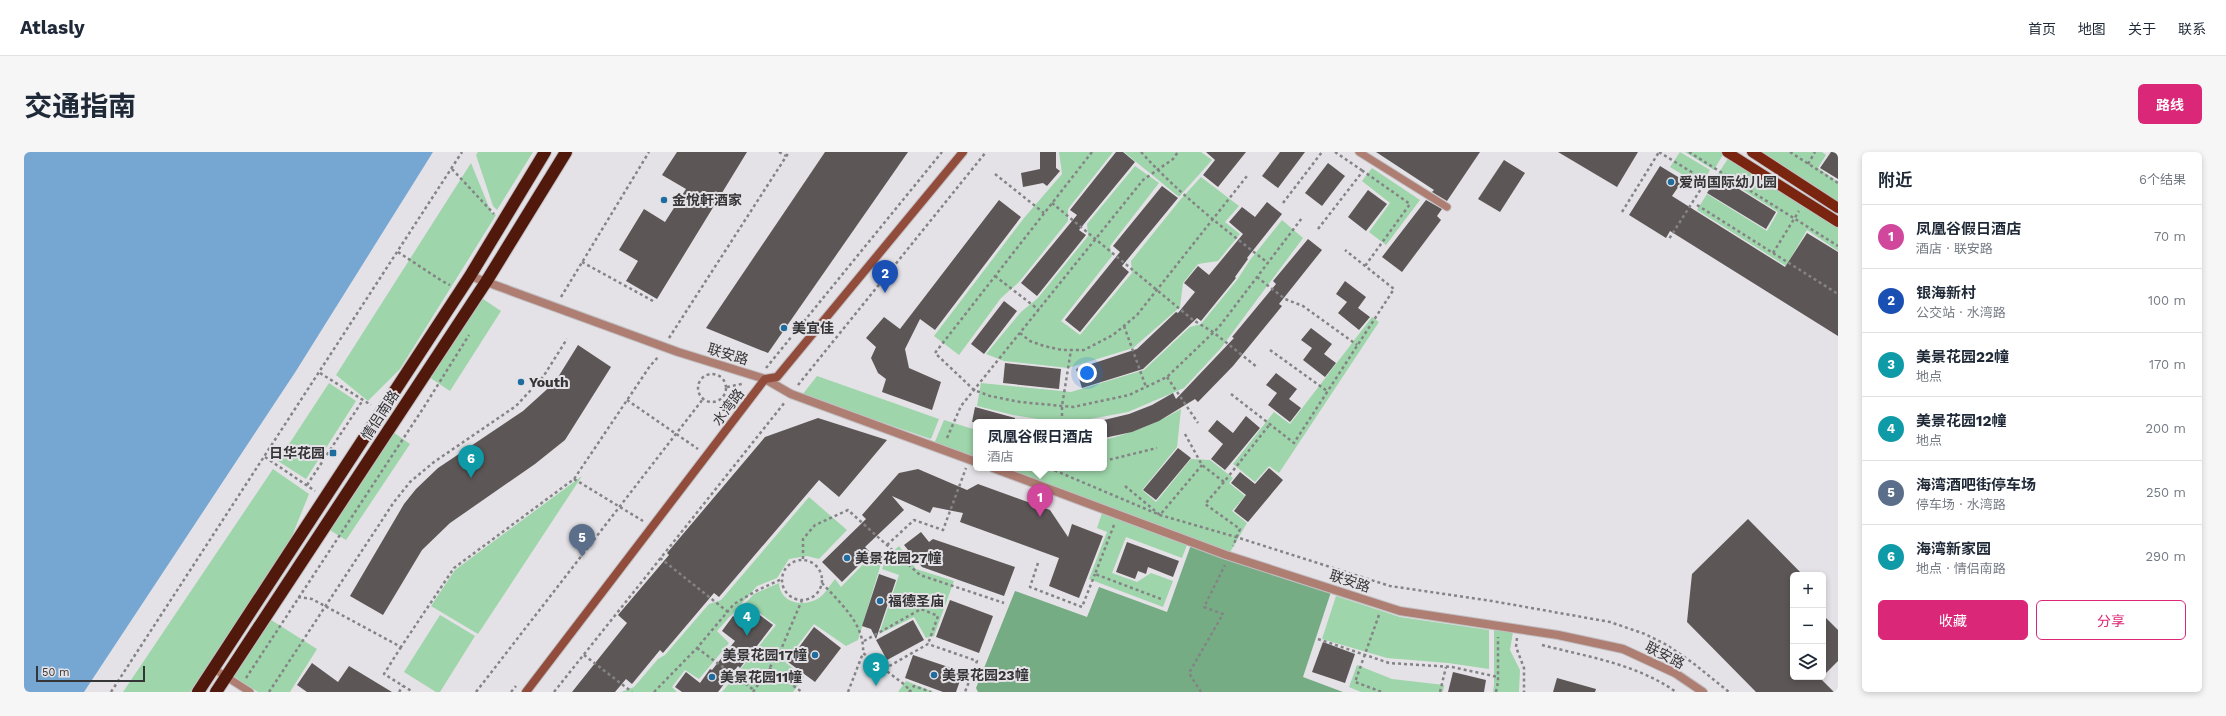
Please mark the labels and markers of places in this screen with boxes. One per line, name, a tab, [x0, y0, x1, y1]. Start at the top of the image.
place label: 爱尚国际幼儿园	[1679, 174, 1777, 190]
marker: 爱尚国际幼儿园	[1666, 177, 1676, 187]
place label: 金悅軒酒家	[672, 192, 742, 208]
marker: 金悅軒酒家	[659, 195, 669, 205]
pin: 2	[872, 260, 898, 293]
place label: 美宜佳	[792, 320, 834, 336]
marker: 美宜佳	[779, 323, 789, 333]
place label: Youth	[529, 374, 569, 390]
marker: Youth	[516, 377, 526, 387]
place label: 日华花园	[269, 445, 325, 461]
pin: 6	[458, 445, 484, 478]
marker: 日华花园	[328, 448, 338, 458]
pin: 1	[1027, 484, 1053, 517]
pin: 5	[569, 524, 595, 557]
place label: 美景花园27幢	[855, 550, 942, 566]
marker: 美景花园27幢	[842, 553, 852, 563]
place label: 福德圣庙	[888, 593, 944, 609]
marker: 福德圣庙	[875, 596, 885, 606]
pin: 4	[734, 603, 760, 636]
place label: 美景花园17幢	[722, 647, 807, 663]
marker: 美景花园17幢	[810, 650, 820, 660]
pin: 3	[863, 653, 889, 686]
place label: 美景花园23幢	[942, 667, 1029, 683]
place label: 美景花园11幢	[720, 669, 802, 685]
marker: 美景花园23幢	[929, 670, 939, 680]
marker: 美景花园11幢	[707, 672, 717, 682]

